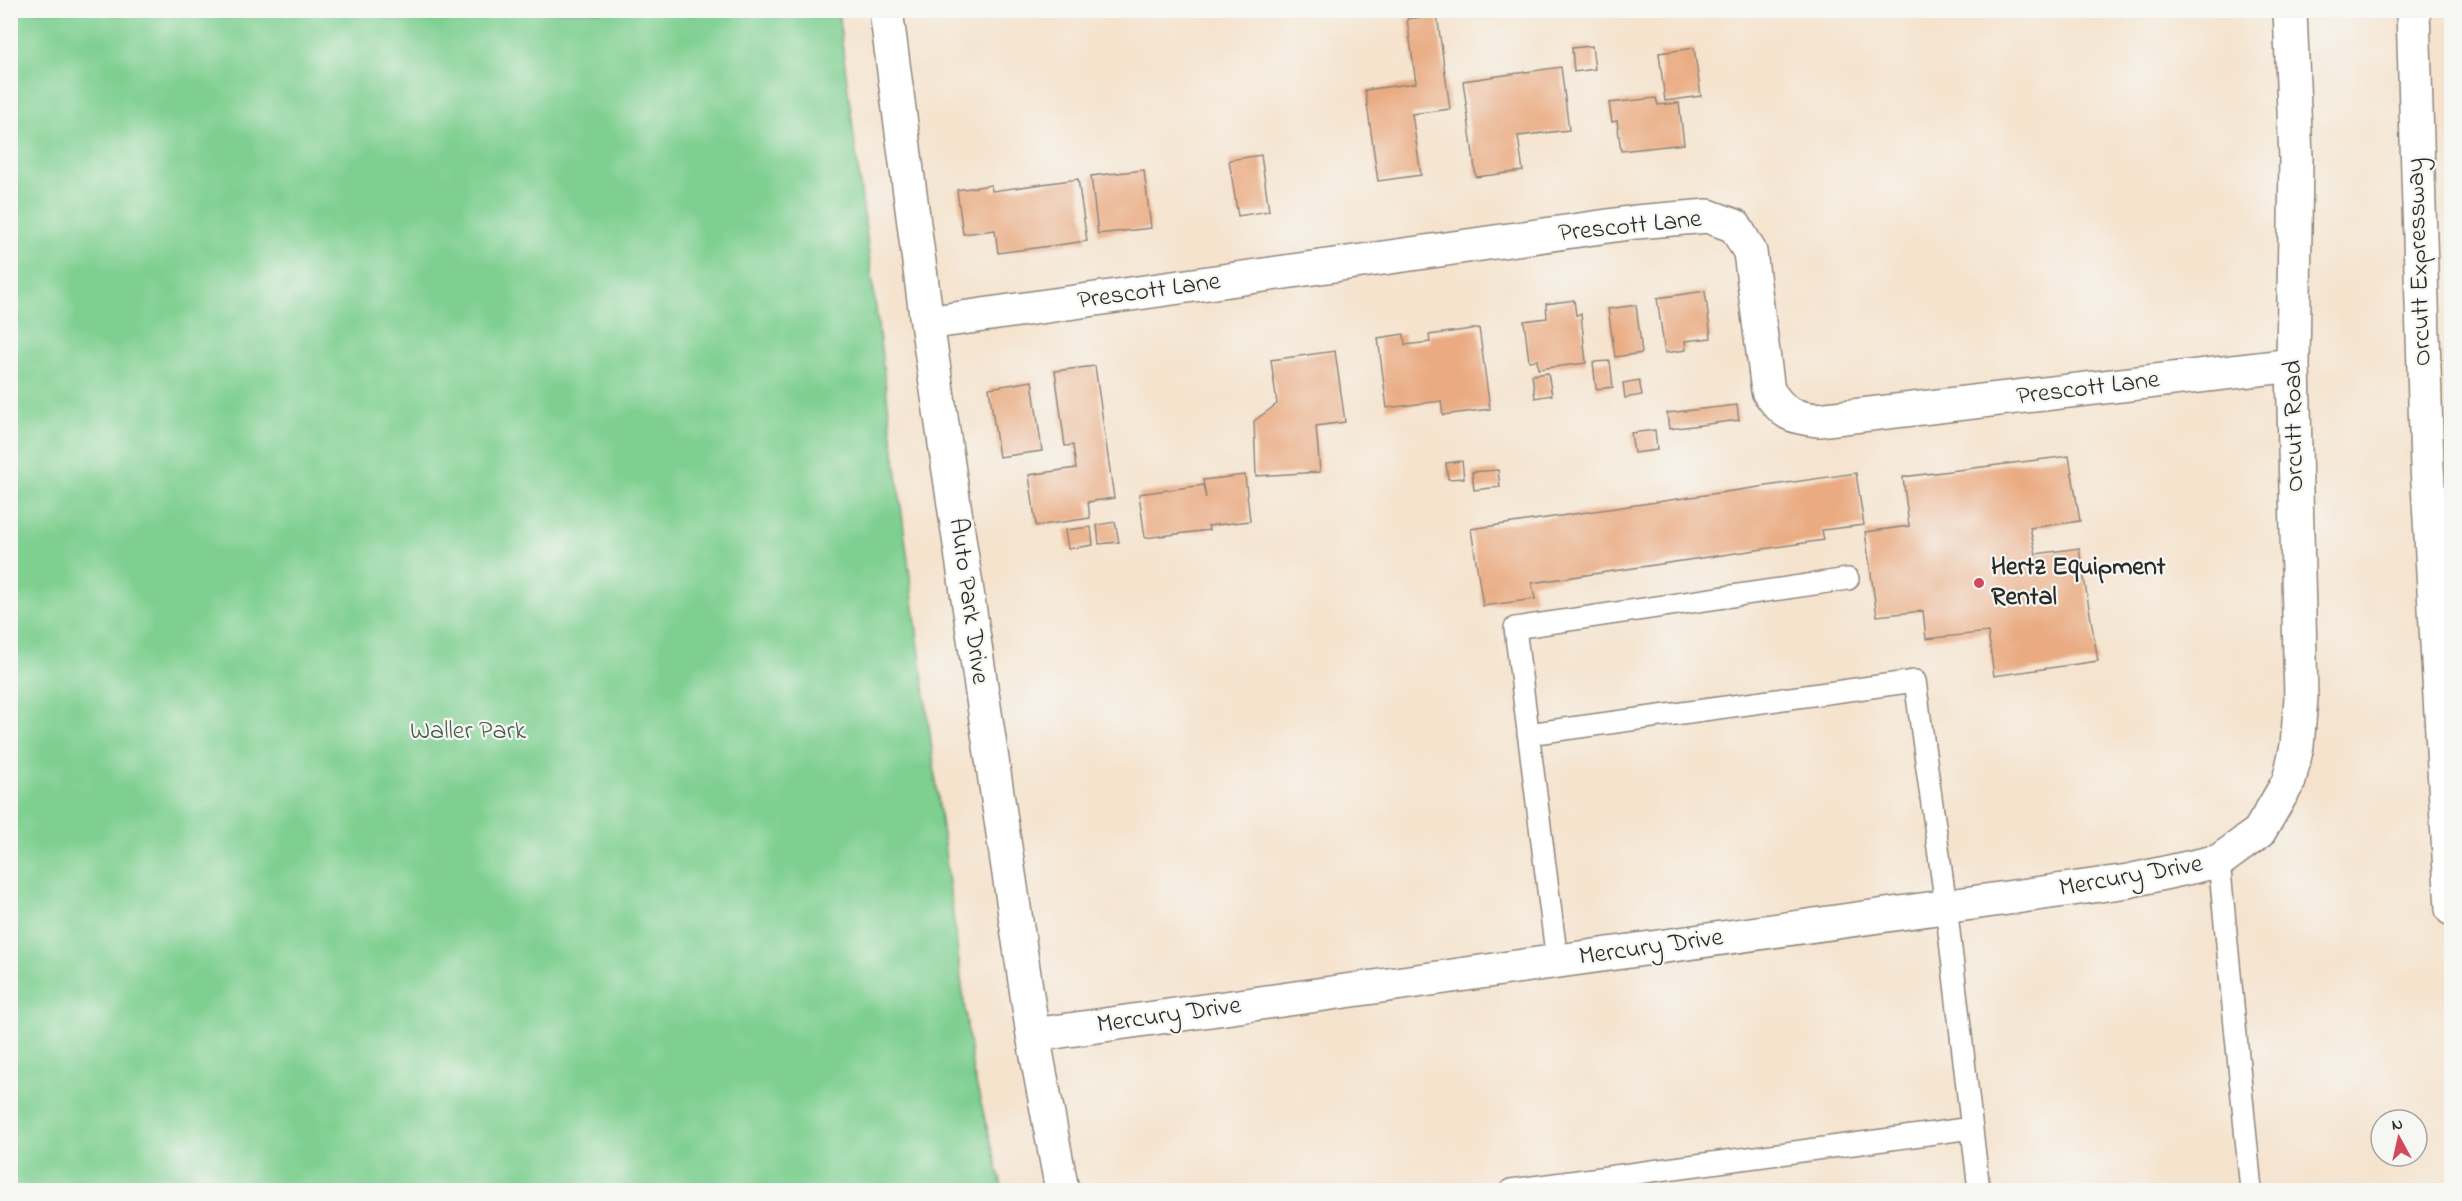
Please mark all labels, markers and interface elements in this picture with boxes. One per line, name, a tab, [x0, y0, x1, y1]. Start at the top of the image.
street label: Orcutt Expressway	[2397, 157, 2443, 367]
street label: Prescott Lane	[1557, 201, 1704, 253]
street label: Prescott Lane	[1075, 263, 1223, 321]
street label: Orcutt Road	[2275, 359, 2315, 492]
street label: Prescott Lane	[2014, 361, 2162, 417]
street label: Auto Park Drive	[938, 515, 999, 687]
place label: Hertz Equipment Rental	[1991, 549, 2166, 617]
marker: Hertz Equipment Rental	[1972, 576, 1986, 590]
park label: Waller Park	[410, 713, 527, 751]
street label: Mercury Drive	[2056, 846, 2206, 908]
street label: Mercury Drive	[1576, 919, 1726, 977]
street label: Mercury Drive	[1094, 987, 1244, 1045]
north arrow	[2369, 1108, 2429, 1168]
text: N	[2390, 1112, 2404, 1138]

